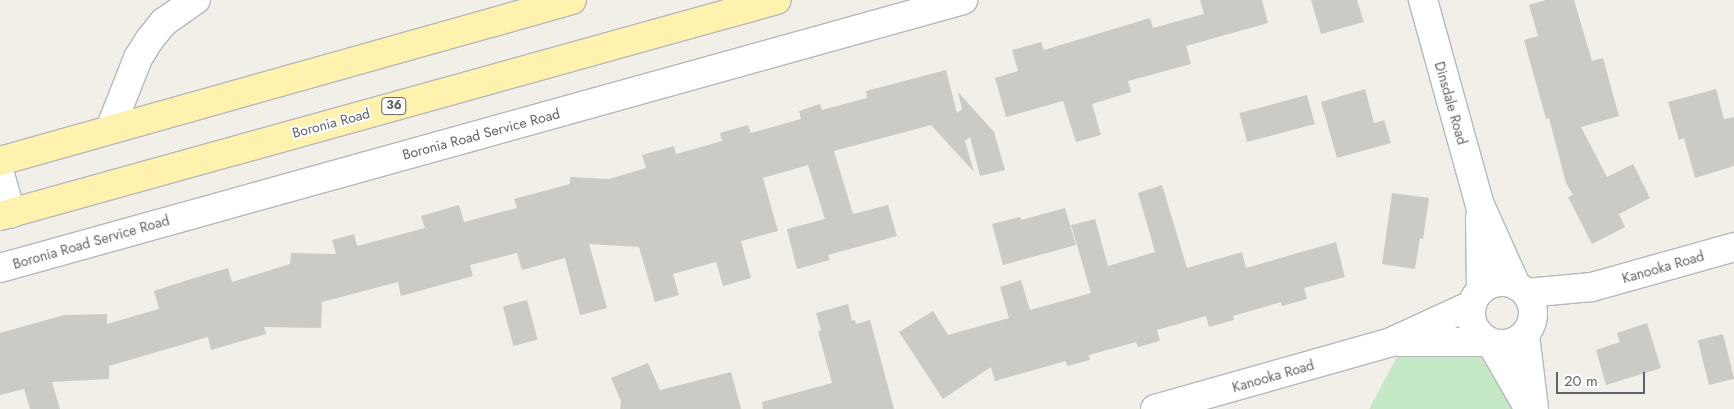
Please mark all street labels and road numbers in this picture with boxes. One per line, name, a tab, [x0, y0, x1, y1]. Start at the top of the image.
street label: Dinsdale Road	[1431, 59, 1471, 147]
road number: 36	[380, 96, 408, 115]
street label: Boronia Road	[290, 105, 372, 141]
street label: Boronia Road Service Road	[400, 105, 562, 163]
street label: Boronia Road Service Road	[11, 212, 171, 272]
street label: Kanooka Road	[1620, 247, 1706, 287]
street label: Kanooka Road	[1230, 356, 1316, 396]

